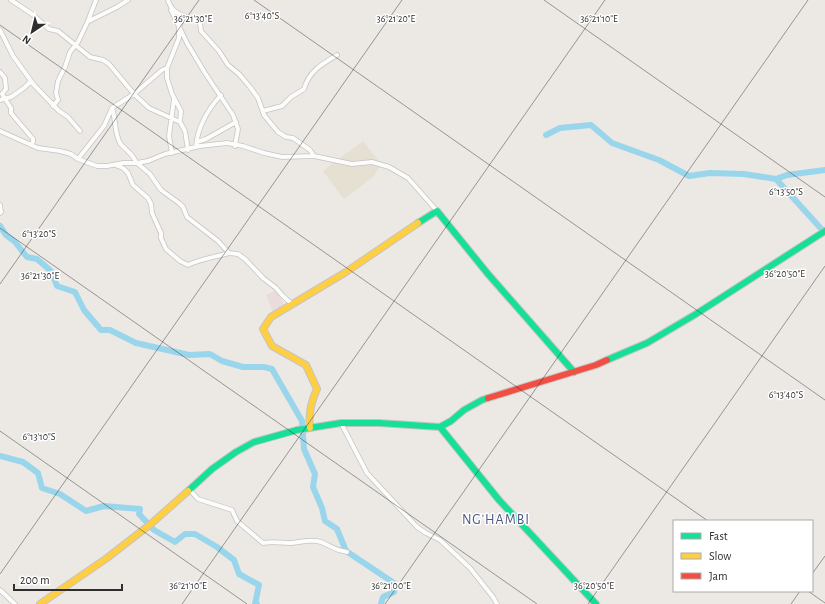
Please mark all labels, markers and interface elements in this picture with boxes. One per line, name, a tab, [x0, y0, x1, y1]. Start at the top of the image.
text: 6°13'40"S	[245, 11, 280, 21]
north arrow	[12, 12, 52, 52]
text: 36°21'30"E	[174, 14, 212, 24]
text: 36°21'20"E	[377, 14, 416, 24]
text: 36°21'10"E	[580, 14, 618, 24]
text: N	[20, 33, 33, 46]
text: 6°13'50"S	[769, 187, 803, 197]
text: 6°13'20"S	[22, 229, 56, 239]
text: 36°20'50"E	[765, 269, 805, 279]
text: 36°21'30"E	[21, 271, 59, 281]
text: 6°13'40"S	[769, 390, 804, 400]
text: 6°13'10"S	[22, 432, 56, 442]
district label: NG'HAMBI	[462, 513, 530, 527]
legend	[673, 520, 813, 592]
text: Fast	[709, 530, 728, 542]
text: Slow	[709, 550, 731, 562]
scale bar	[14, 566, 122, 592]
text: Jam	[709, 570, 728, 582]
text: 200 m	[20, 574, 50, 586]
text: 36°21'10"E	[169, 581, 207, 591]
text: 36°21'00"E	[371, 581, 411, 591]
text: 36°20'50"E	[574, 581, 614, 591]

